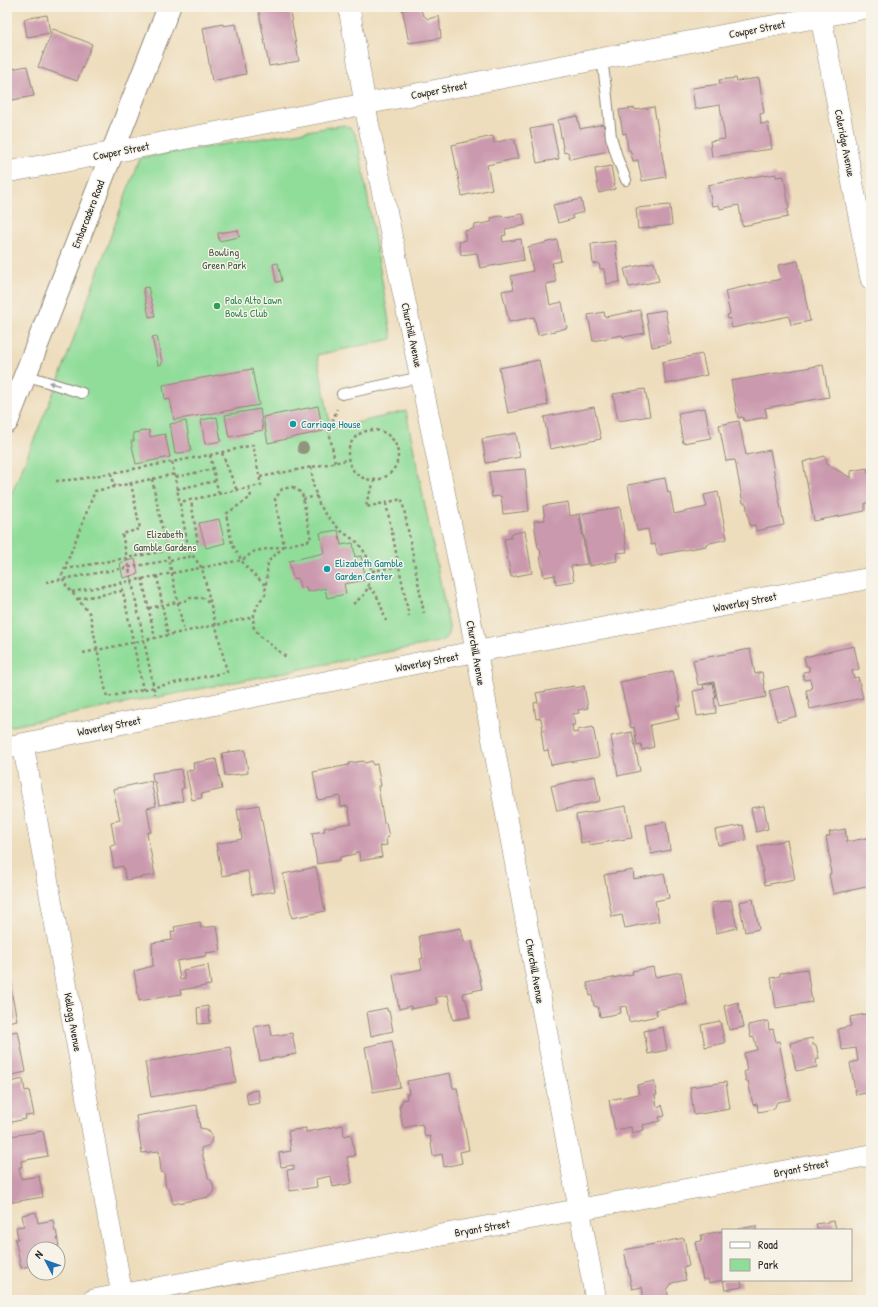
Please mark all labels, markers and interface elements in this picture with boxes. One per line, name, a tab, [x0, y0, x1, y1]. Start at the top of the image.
street label: Cowper Street	[728, 17, 787, 41]
street label: Cowper Street	[410, 78, 469, 102]
street label: Coleridge Avenue	[832, 108, 859, 179]
street label: Cowper Street	[92, 139, 151, 163]
street label: Embarcadero Road	[69, 177, 108, 250]
park label: Bowling Green Park	[202, 245, 247, 272]
place label: Palo Alto Lawn Bowls Club	[225, 293, 282, 320]
marker: Palo Alto Lawn Bowls Club	[212, 301, 222, 311]
street label: Churchill Avenue	[398, 301, 426, 369]
one-way arrow	[47, 381, 59, 387]
place label: Carriage House	[301, 417, 362, 431]
marker: Carriage House	[288, 419, 298, 429]
park label: Elizabeth Gamble Gardens	[133, 527, 197, 554]
place label: Elizabeth Gamble Garden Center	[335, 556, 404, 583]
marker: Elizabeth Gamble Garden Center	[322, 564, 332, 574]
street label: Waverley Street	[712, 589, 778, 615]
street label: Churchill Avenue	[463, 619, 489, 687]
street label: Waverley Street	[394, 649, 460, 675]
street label: Waverley Street	[76, 713, 142, 739]
street label: Churchill Avenue	[522, 937, 548, 1005]
street label: Kellogg Avenue	[61, 991, 85, 1053]
street label: Bryant Street	[772, 1156, 830, 1180]
street label: Bryant Street	[453, 1216, 511, 1240]
legend	[722, 1229, 852, 1281]
text: Road	[758, 1236, 778, 1253]
north arrow	[26, 1241, 66, 1281]
text: N	[31, 1248, 46, 1261]
text: Park	[758, 1256, 778, 1273]

